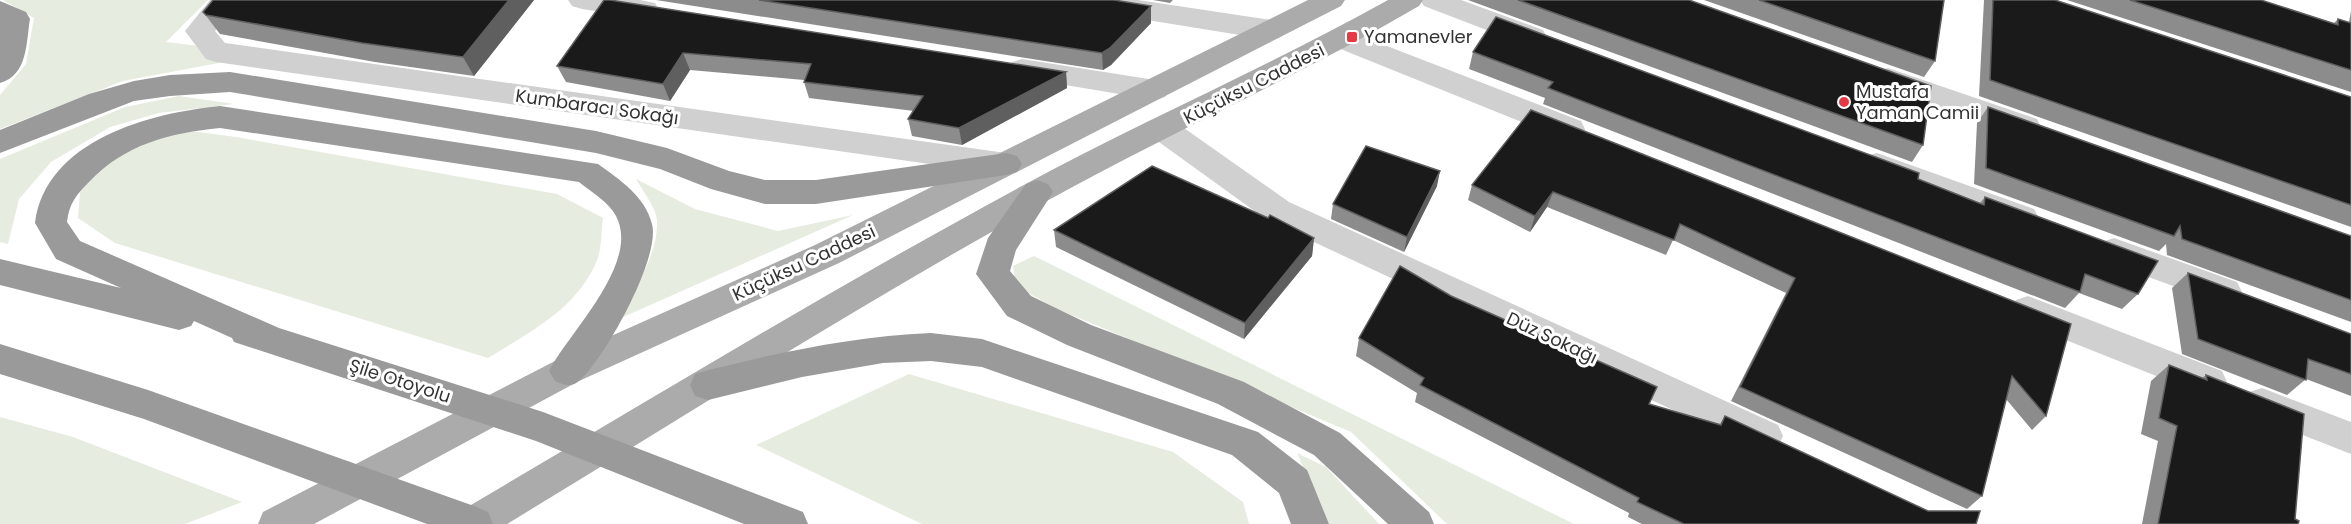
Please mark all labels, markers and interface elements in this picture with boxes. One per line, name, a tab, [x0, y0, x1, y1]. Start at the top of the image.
place label: Yamanevler	[1364, 24, 1473, 49]
marker: Yamanevler	[1345, 30, 1359, 44]
street label: Küçüksu Caddesi	[1179, 37, 1329, 130]
place label: Mustafa Yaman Camii	[1856, 79, 1979, 125]
street label: Kumbaracı Sokağı	[514, 83, 680, 130]
marker: Mustafa Yaman Camii	[1837, 95, 1851, 109]
street label: Küçüksu Caddesi	[728, 218, 879, 307]
street label: Düz Sokağı	[1503, 306, 1602, 369]
street label: Şile Otoyolu	[346, 352, 454, 409]

